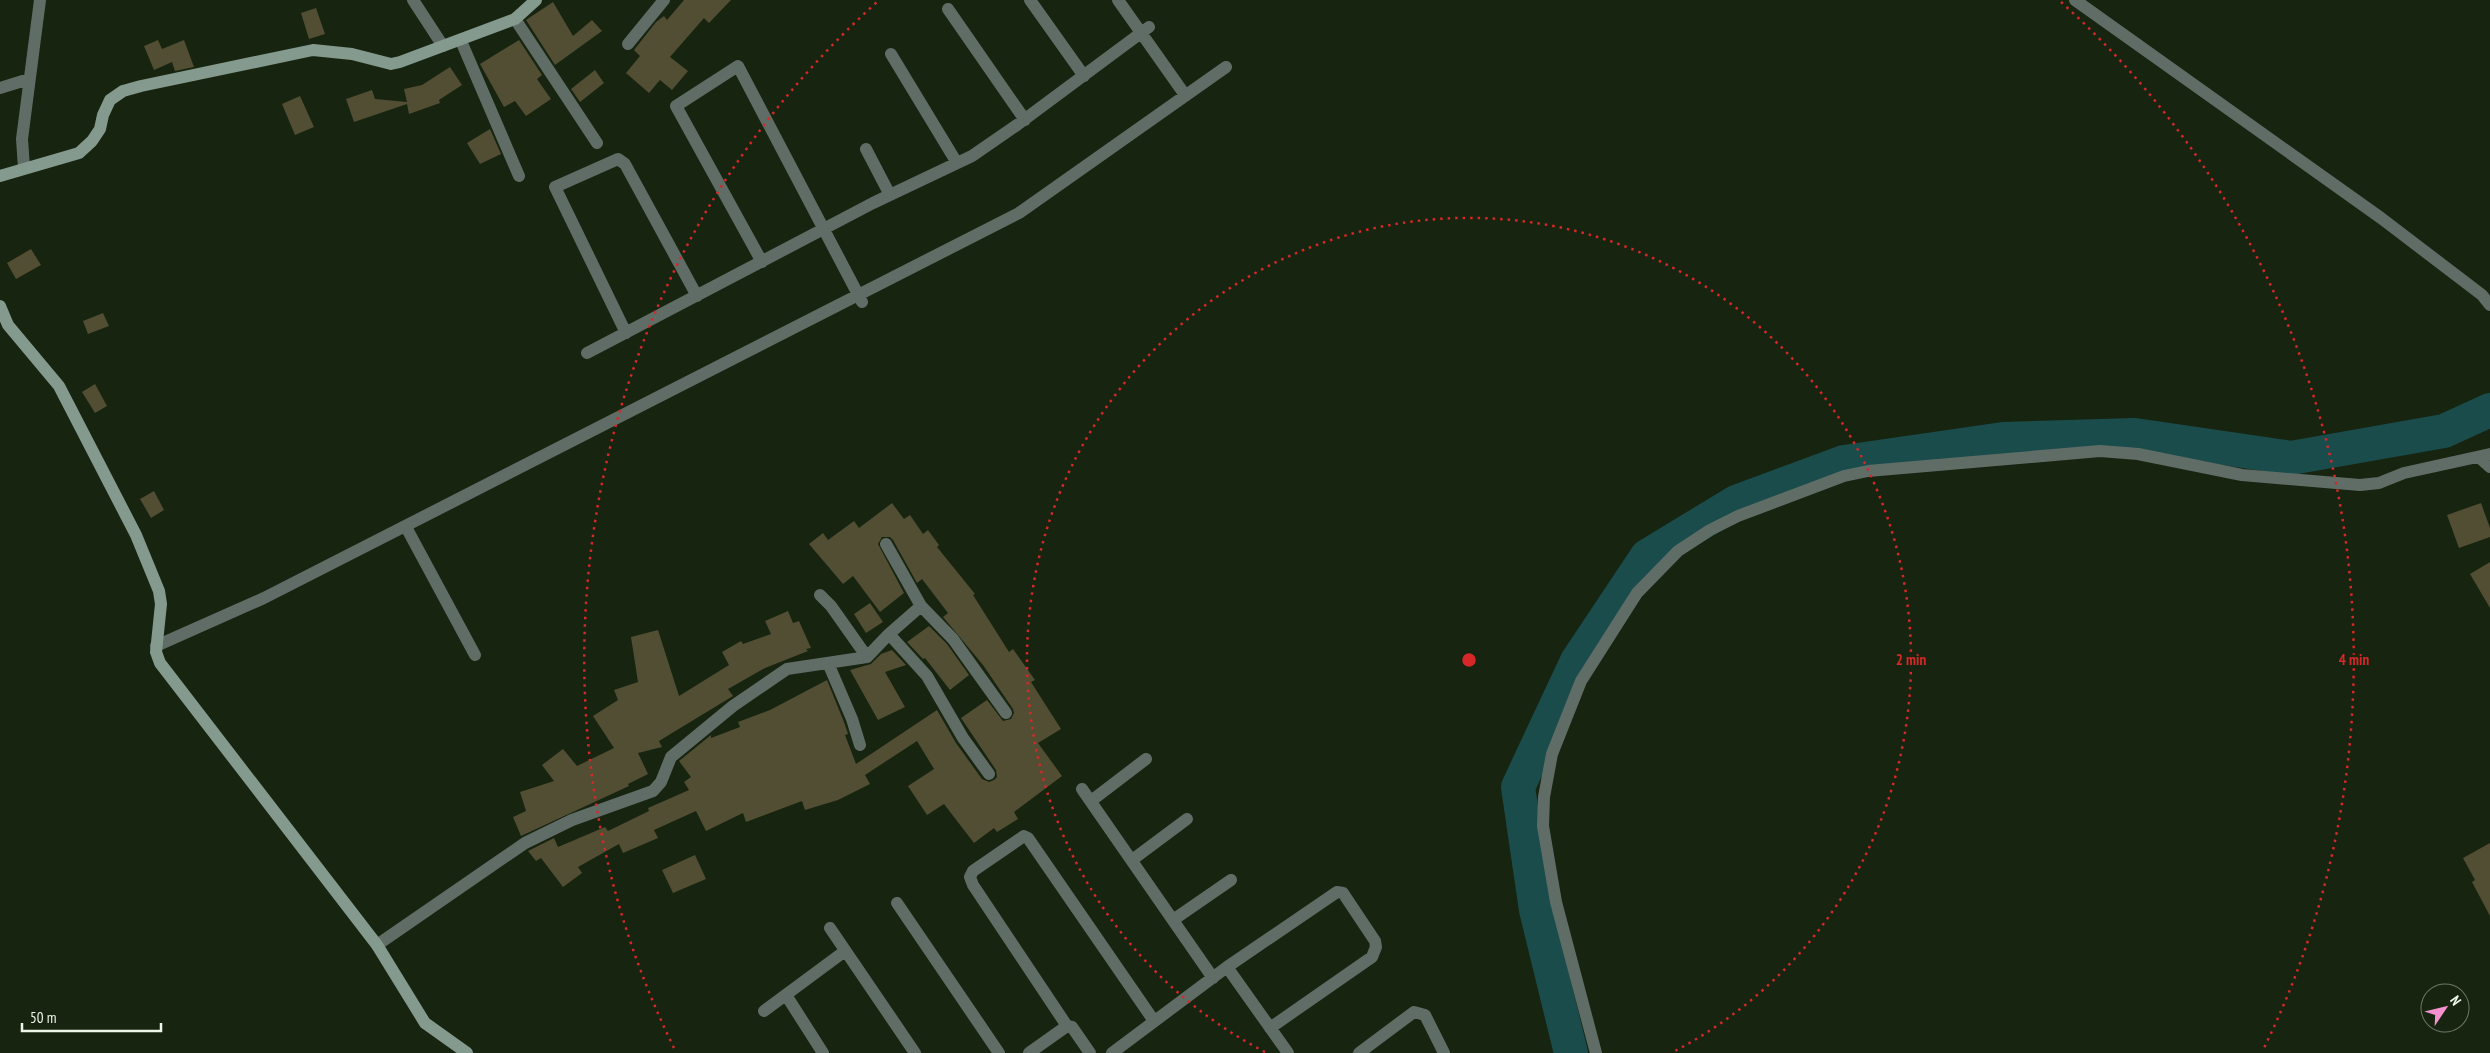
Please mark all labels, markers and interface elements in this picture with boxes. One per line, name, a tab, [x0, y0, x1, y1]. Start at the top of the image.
text: 2 min	[1896, 650, 1926, 669]
text: 4 min	[2339, 650, 2369, 669]
centre of rings	[1460, 651, 1478, 669]
north arrow	[2420, 983, 2470, 1033]
text: N	[2446, 992, 2465, 1009]
scale bar	[22, 1000, 161, 1032]
text: 50 m	[30, 1008, 56, 1027]

